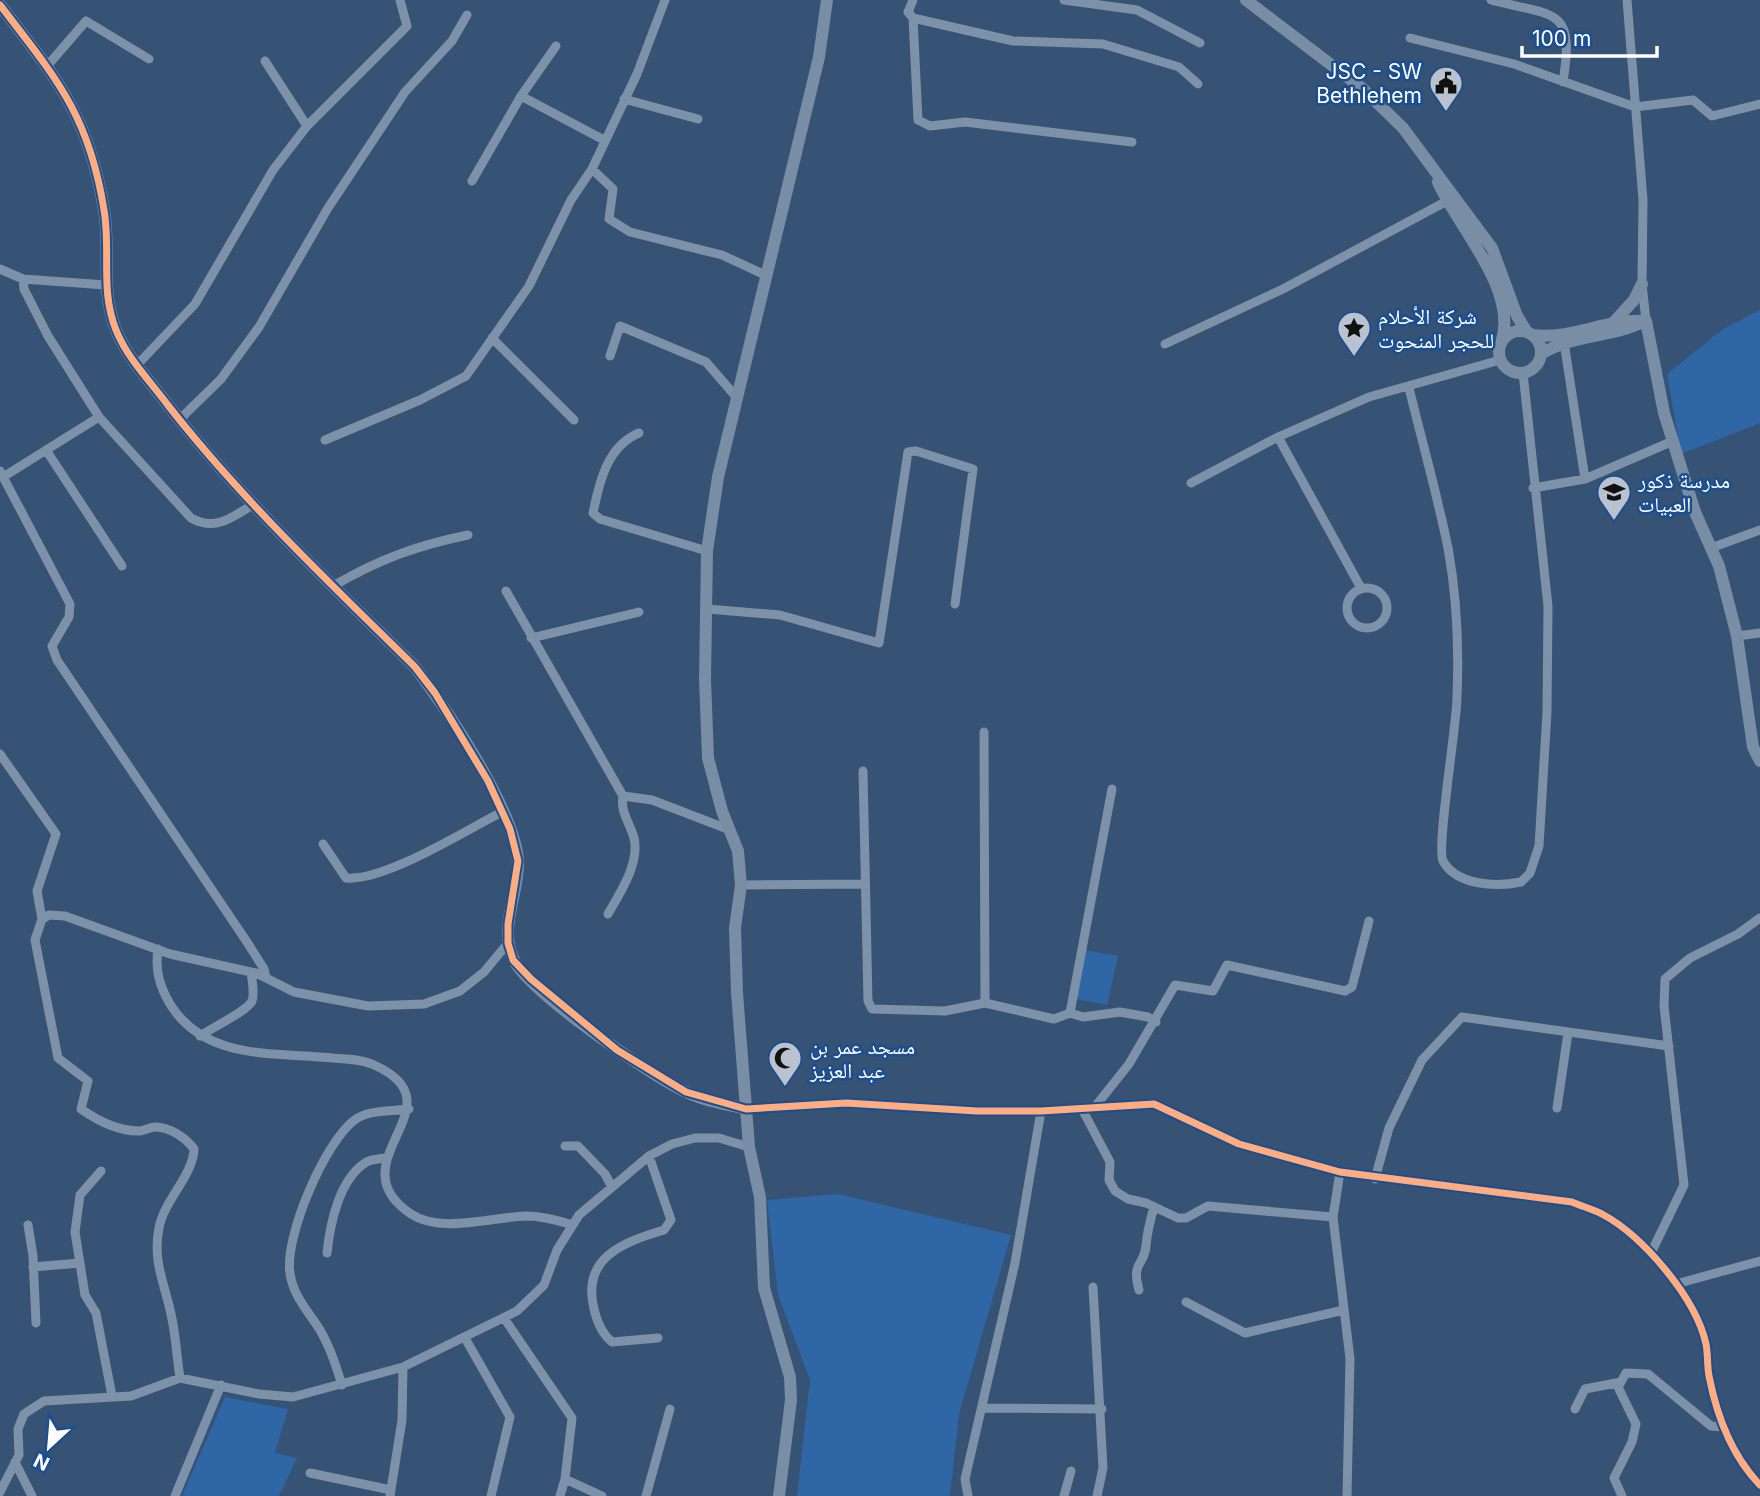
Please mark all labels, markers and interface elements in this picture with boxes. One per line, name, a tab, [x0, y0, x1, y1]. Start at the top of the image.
scale bar	[1522, 14, 1657, 58]
text: 100 m	[1532, 26, 1591, 51]
place label: JSC - SW Bethlehem	[1316, 59, 1422, 108]
public building icon: JSC - SW Bethlehem	[1427, 64, 1465, 113]
place label: شركة الأحلام للحجر المنحوت	[1378, 304, 1494, 353]
place icon: شركة الأحلام للحجر المنحوت	[1335, 309, 1373, 358]
place label: مدرسة ذكور العبيات	[1637, 468, 1730, 517]
school or university icon: مدرسة ذكور العبيات	[1595, 473, 1633, 522]
place label: مسجد عمر بن عبد العزيز	[809, 1034, 915, 1083]
mosque icon: مسجد عمر بن عبد العزيز	[766, 1039, 804, 1088]
north arrow	[14, 1412, 84, 1482]
text: N	[30, 1448, 53, 1475]

